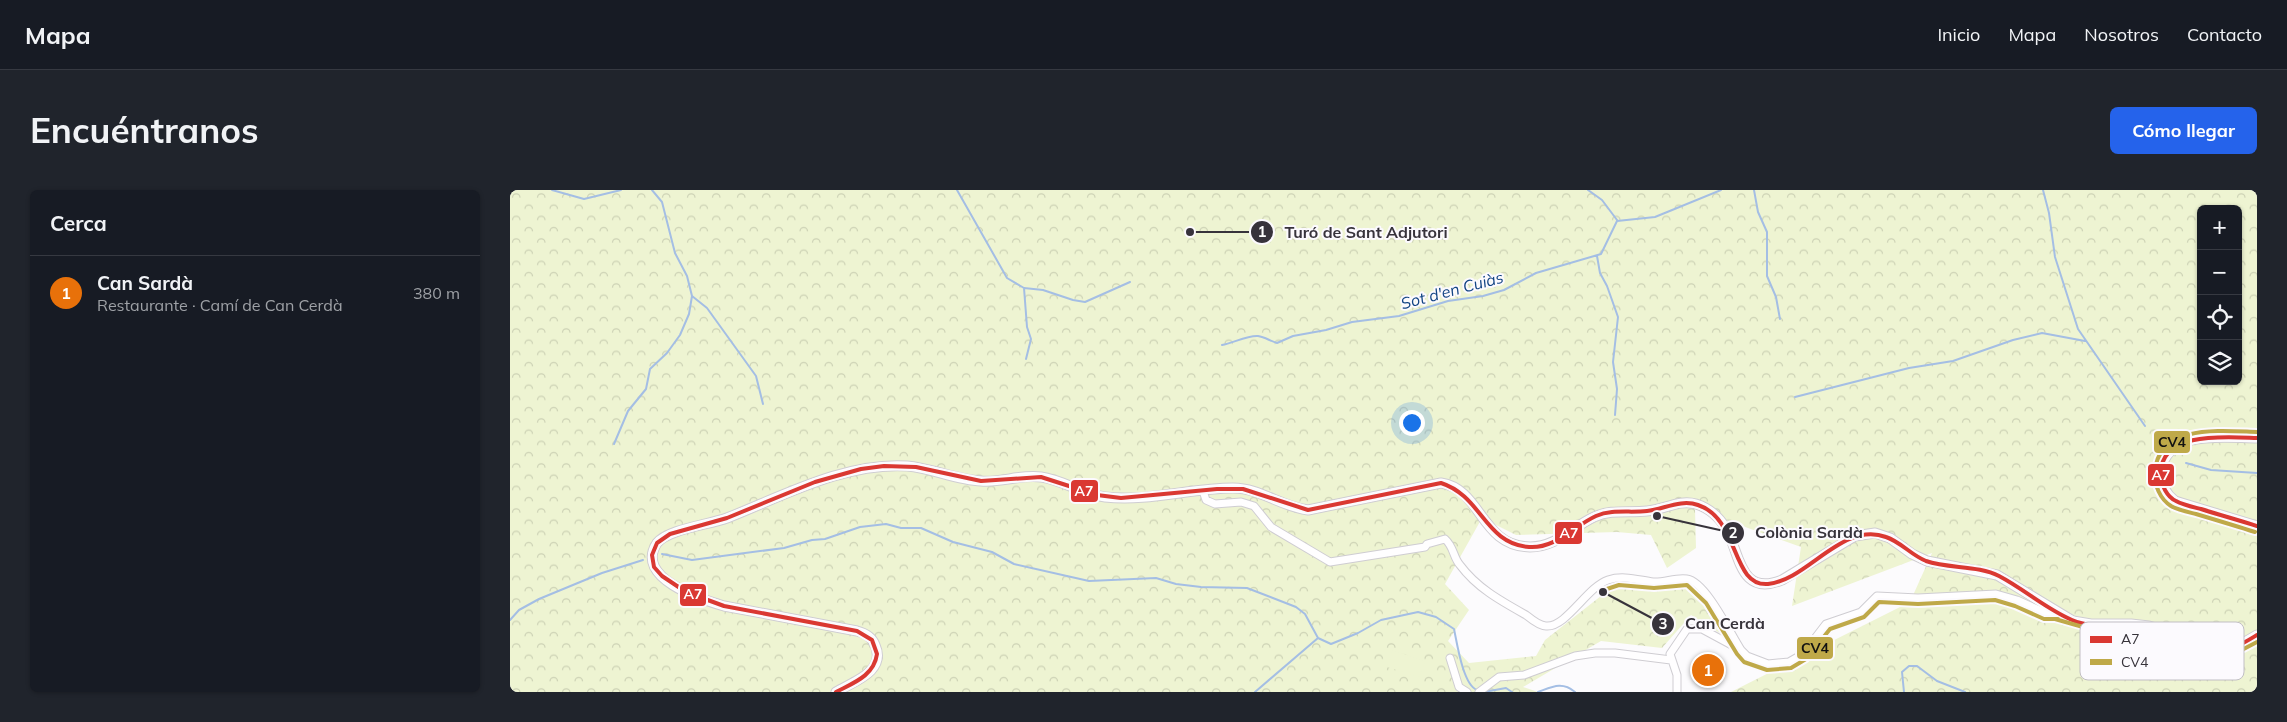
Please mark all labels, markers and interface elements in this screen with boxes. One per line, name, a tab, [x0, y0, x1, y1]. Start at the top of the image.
text: Mapa	[25, 20, 91, 50]
text: Inicio	[1937, 23, 1980, 46]
text: Mapa	[2008, 23, 2056, 46]
text: Nosotros	[2084, 23, 2159, 46]
text: Contacto	[2187, 23, 2262, 46]
button: Cómo llegar	[2110, 107, 2257, 154]
text: Encuéntranos	[30, 108, 259, 152]
map controls	[2197, 205, 2242, 385]
button: +	[2197, 205, 2242, 250]
text: Cerca	[50, 210, 107, 236]
callout: Turó de Sant Adjutori	[1250, 217, 1458, 248]
text: 1	[1257, 222, 1267, 241]
text: Turó de Sant Adjutori	[1284, 222, 1448, 242]
button: −	[2197, 250, 2242, 295]
water label: Sot d'en Cuiàs	[1398, 267, 1506, 313]
text: Can Sardà	[97, 271, 193, 295]
text: 1	[61, 283, 71, 303]
text: 380 m	[413, 283, 460, 303]
text: Restaurante · Camí de Can Cerdà	[97, 295, 342, 315]
button: locate	[2197, 295, 2242, 340]
button: layers	[2197, 340, 2242, 385]
your location	[1399, 410, 1425, 436]
line badge: CV4	[2153, 430, 2191, 454]
text: CV4	[2158, 433, 2187, 451]
line badge: A7	[2147, 463, 2175, 487]
text: A7	[2152, 466, 2170, 484]
line badge: A7	[1070, 479, 1099, 503]
text: A7	[1075, 482, 1093, 500]
callout: Colònia Sardà	[1720, 517, 1873, 548]
line badge: A7	[1554, 521, 1583, 545]
text: Colònia Sardà	[1755, 522, 1863, 542]
text: 2	[1728, 523, 1738, 542]
text: A7	[1560, 524, 1578, 542]
line badge: A7	[679, 583, 707, 607]
text: A7	[684, 585, 702, 603]
callout: Can Cerdà	[1651, 608, 1775, 639]
text: Can Cerdà	[1685, 613, 1765, 633]
text: 3	[1658, 614, 1668, 633]
legend	[2080, 622, 2244, 680]
text: A7	[2121, 630, 2140, 648]
line badge: CV4	[1796, 636, 1834, 660]
text: CV4	[1801, 639, 1830, 657]
pin: 1	[1692, 651, 1724, 689]
text: CV4	[2121, 653, 2149, 671]

